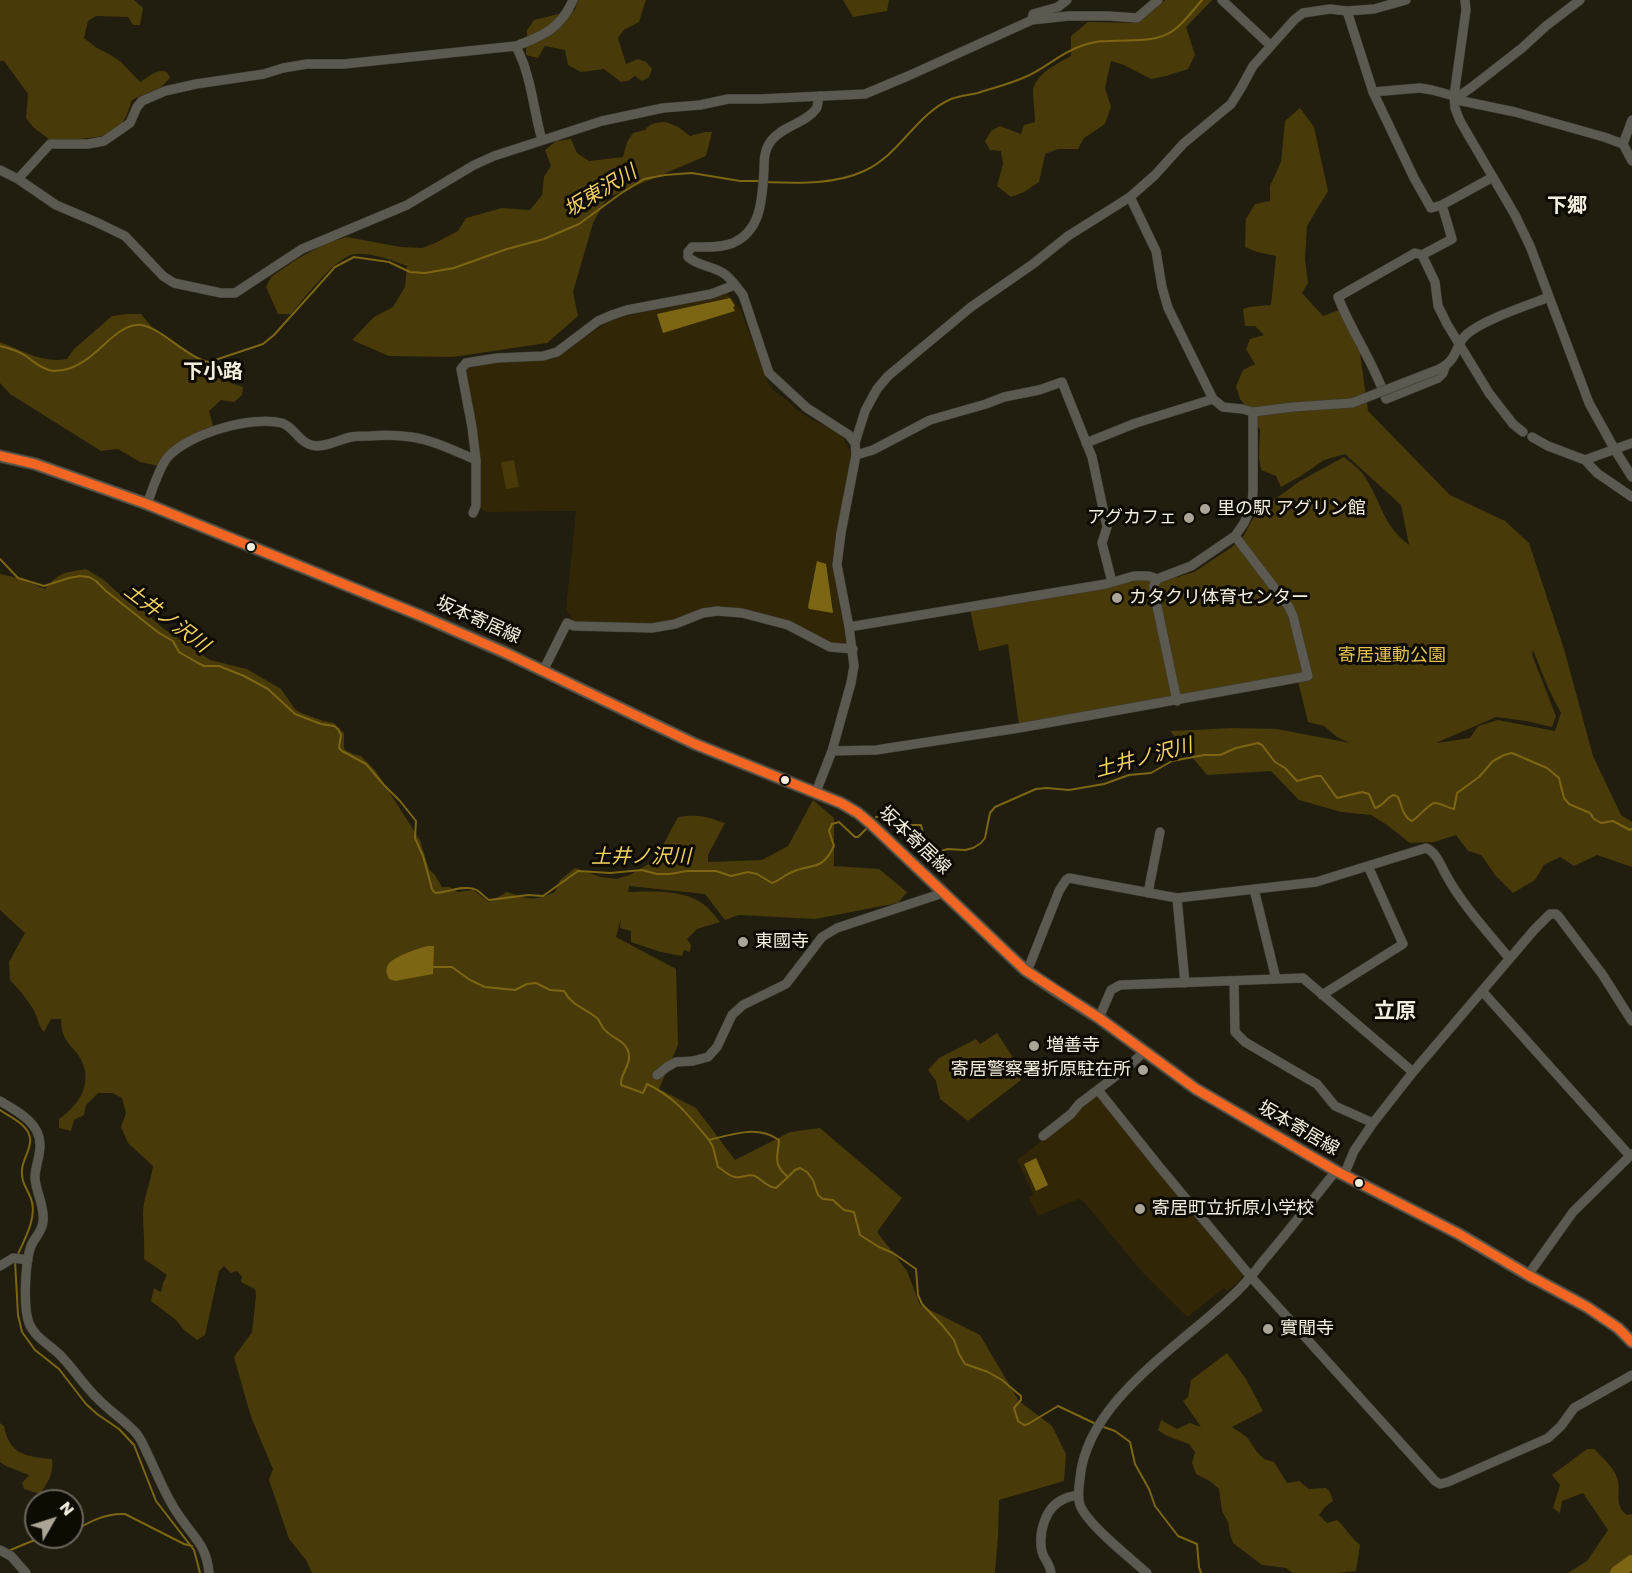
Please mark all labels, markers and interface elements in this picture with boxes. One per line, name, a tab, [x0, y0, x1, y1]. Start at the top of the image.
water label: 坂東沢川	[561, 161, 641, 223]
district label: 下郷	[1547, 195, 1587, 219]
district label: 下小路	[183, 361, 243, 385]
place label: 里の駅 アグリン館	[1217, 498, 1366, 520]
marker: 里の駅 アグリン館	[1198, 502, 1212, 516]
place label: アグカフェ	[1087, 507, 1177, 529]
marker: アグカフェ	[1182, 511, 1196, 525]
unlabelled marker	[245, 541, 257, 553]
water label: 土井ノ沢川	[119, 579, 213, 659]
place label: カタクリ体育センター	[1129, 587, 1309, 609]
marker: カタクリ体育センター	[1110, 591, 1124, 605]
street label: 坂本寄居線	[432, 593, 524, 649]
park label: 寄居運動公園	[1338, 645, 1446, 667]
water label: 土井ノ沢川	[1093, 734, 1195, 784]
unlabelled marker	[779, 774, 791, 786]
street label: 坂本寄居線	[874, 802, 954, 880]
water label: 土井ノ沢川	[591, 846, 691, 870]
place label: 東國寺	[755, 931, 809, 953]
marker: 東國寺	[736, 935, 750, 949]
district label: 立原	[1374, 1000, 1416, 1026]
place label: 増善寺	[1046, 1035, 1100, 1057]
marker: 増善寺	[1027, 1039, 1041, 1053]
place label: 寄居警察署折原駐在所	[951, 1059, 1131, 1081]
marker: 寄居警察署折原駐在所	[1136, 1063, 1150, 1077]
street label: 坂本寄居線	[1254, 1097, 1342, 1161]
unlabelled marker	[1353, 1177, 1365, 1189]
place label: 寄居町立折原小学校	[1152, 1198, 1314, 1220]
marker: 寄居町立折原小学校	[1133, 1202, 1147, 1216]
place label: 實聞寺	[1280, 1318, 1334, 1340]
marker: 實聞寺	[1261, 1322, 1275, 1336]
north arrow	[24, 1489, 84, 1549]
text: N	[54, 1497, 80, 1521]

